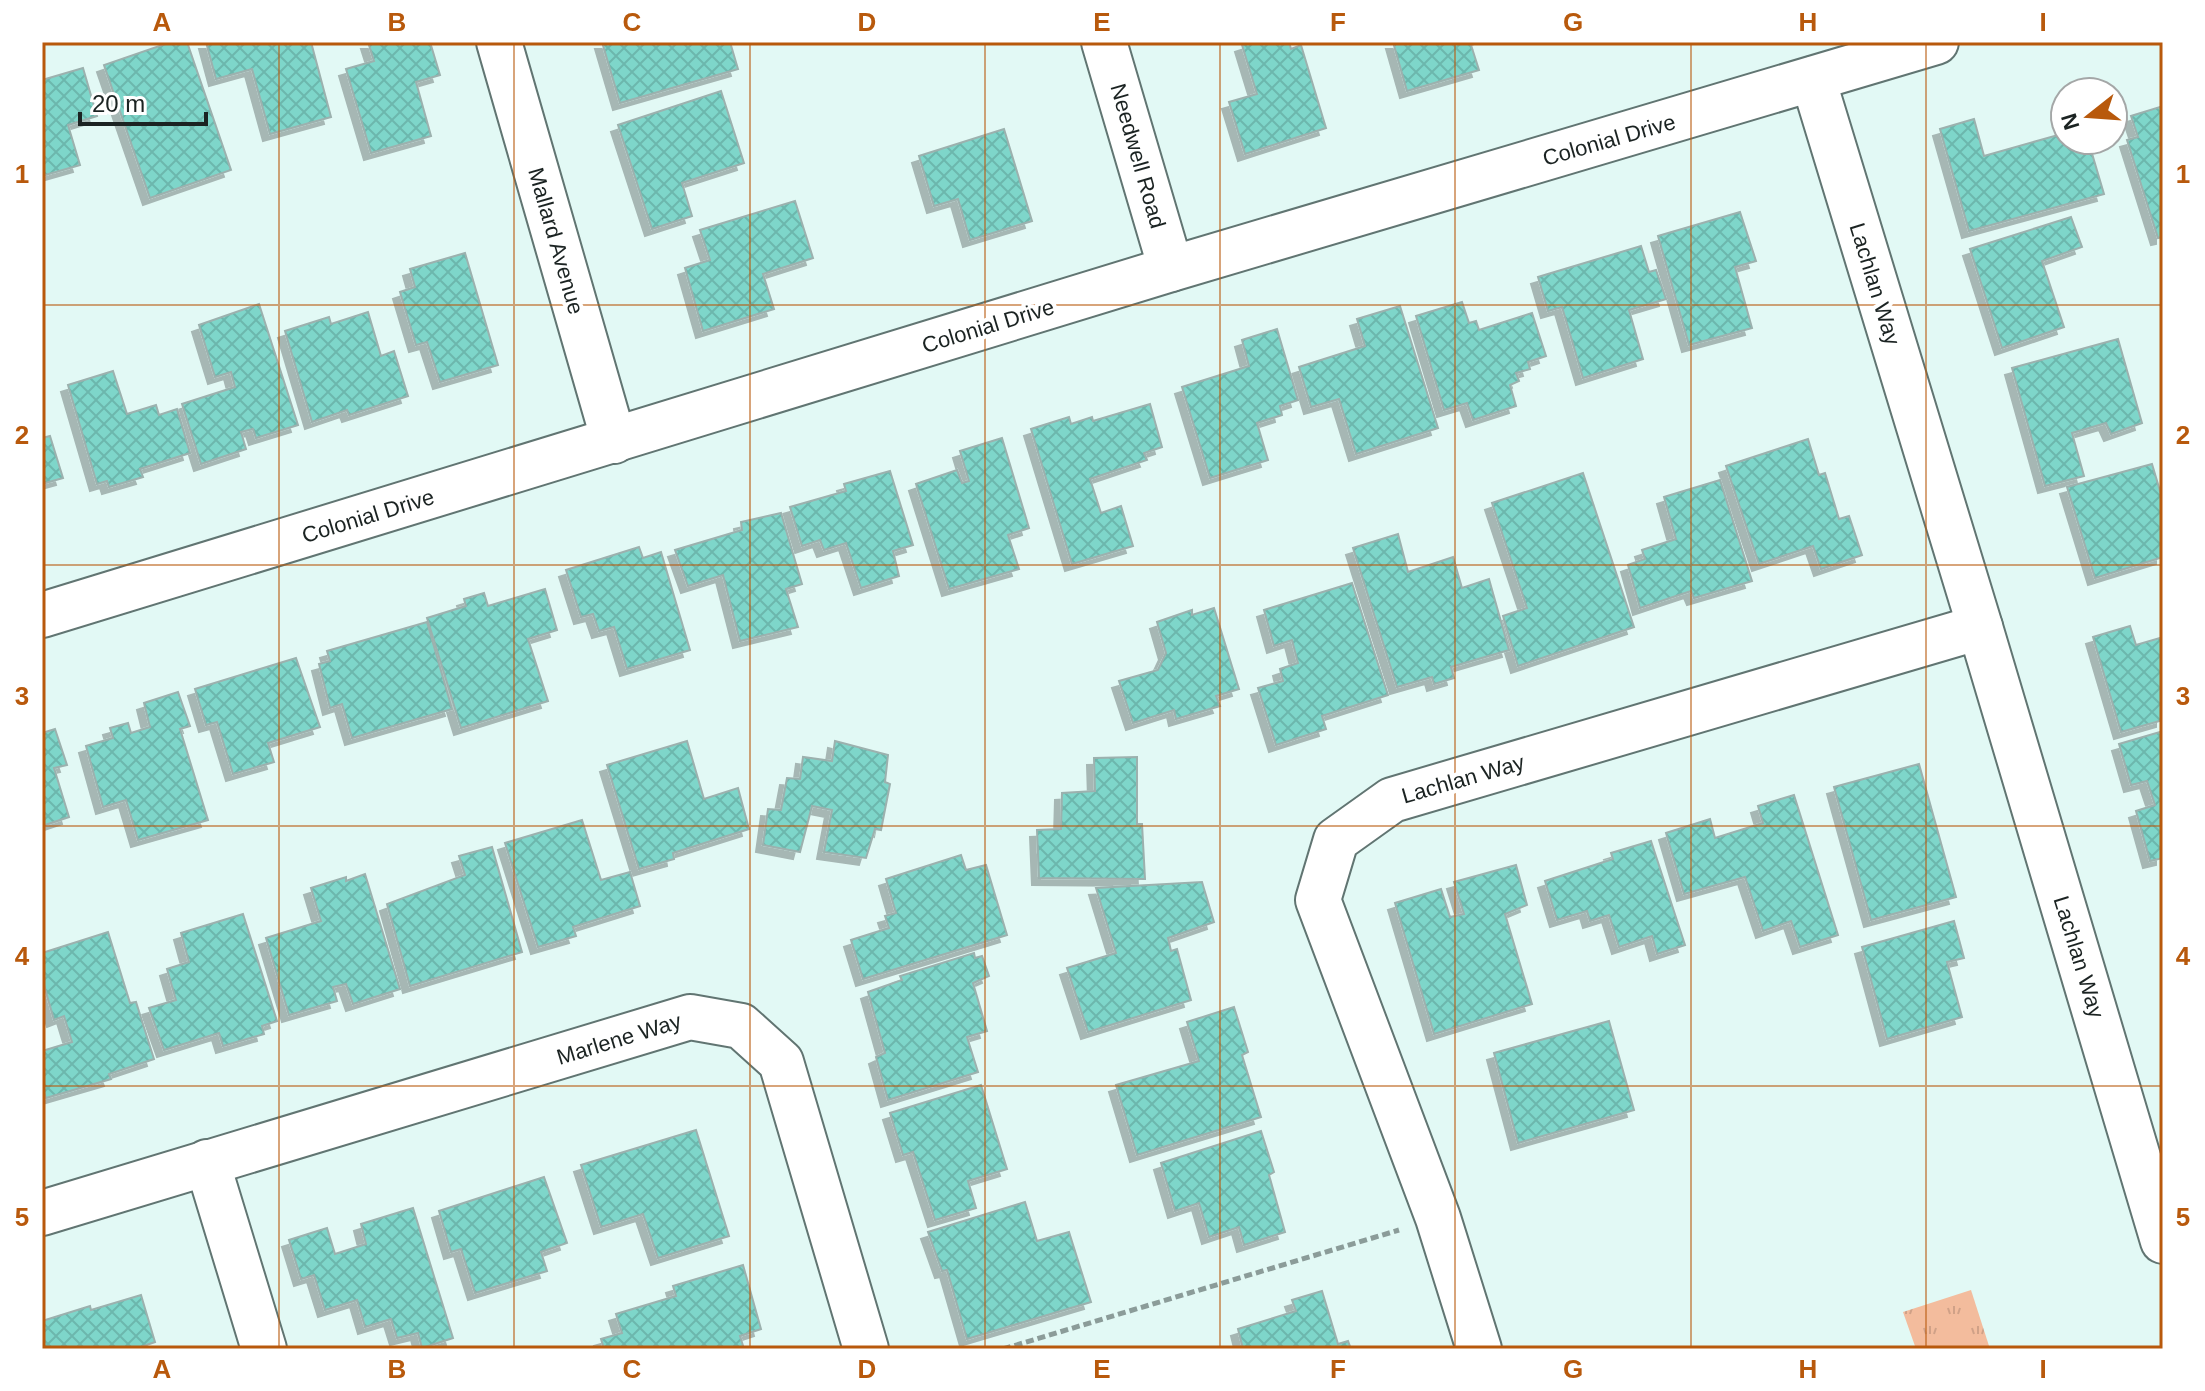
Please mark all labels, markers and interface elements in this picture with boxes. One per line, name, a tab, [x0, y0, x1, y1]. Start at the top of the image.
text: A	[153, 7, 172, 37]
text: B	[388, 7, 406, 37]
text: C	[623, 7, 642, 37]
text: D	[858, 7, 876, 37]
text: E	[1093, 7, 1111, 37]
text: F	[1330, 7, 1346, 37]
text: G	[1563, 7, 1583, 37]
text: H	[1799, 7, 1817, 37]
text: I	[2039, 7, 2047, 37]
scale bar	[80, 76, 206, 126]
north arrow	[2049, 76, 2129, 156]
street label: Needwell Road	[1105, 81, 1171, 231]
text: 20 m	[92, 90, 145, 117]
street label: Colonial Drive	[1540, 109, 1678, 171]
text: N	[2056, 110, 2085, 133]
text: 1	[15, 159, 29, 189]
text: 1	[2176, 159, 2190, 189]
street label: Mallard Avenue	[523, 165, 589, 317]
street label: Lachlan Way	[1845, 220, 1905, 348]
street label: Colonial Drive	[919, 294, 1057, 358]
text: 2	[15, 420, 29, 450]
text: 2	[2176, 420, 2190, 450]
street label: Colonial Drive	[299, 484, 437, 548]
text: 3	[15, 681, 29, 711]
text: 3	[2176, 681, 2190, 711]
street label: Lachlan Way	[1399, 750, 1527, 808]
street label: Lachlan Way	[2049, 893, 2109, 1021]
text: 4	[15, 941, 30, 971]
text: 4	[2176, 941, 2191, 971]
street label: Marlene Way	[554, 1008, 684, 1070]
text: 5	[15, 1202, 29, 1232]
text: 5	[2176, 1202, 2190, 1232]
text: A	[153, 1354, 172, 1384]
text: B	[388, 1354, 406, 1384]
text: C	[623, 1354, 642, 1384]
text: D	[858, 1354, 876, 1384]
text: E	[1093, 1354, 1111, 1384]
text: F	[1330, 1354, 1346, 1384]
text: G	[1563, 1354, 1583, 1384]
text: H	[1799, 1354, 1817, 1384]
text: I	[2039, 1354, 2047, 1384]

